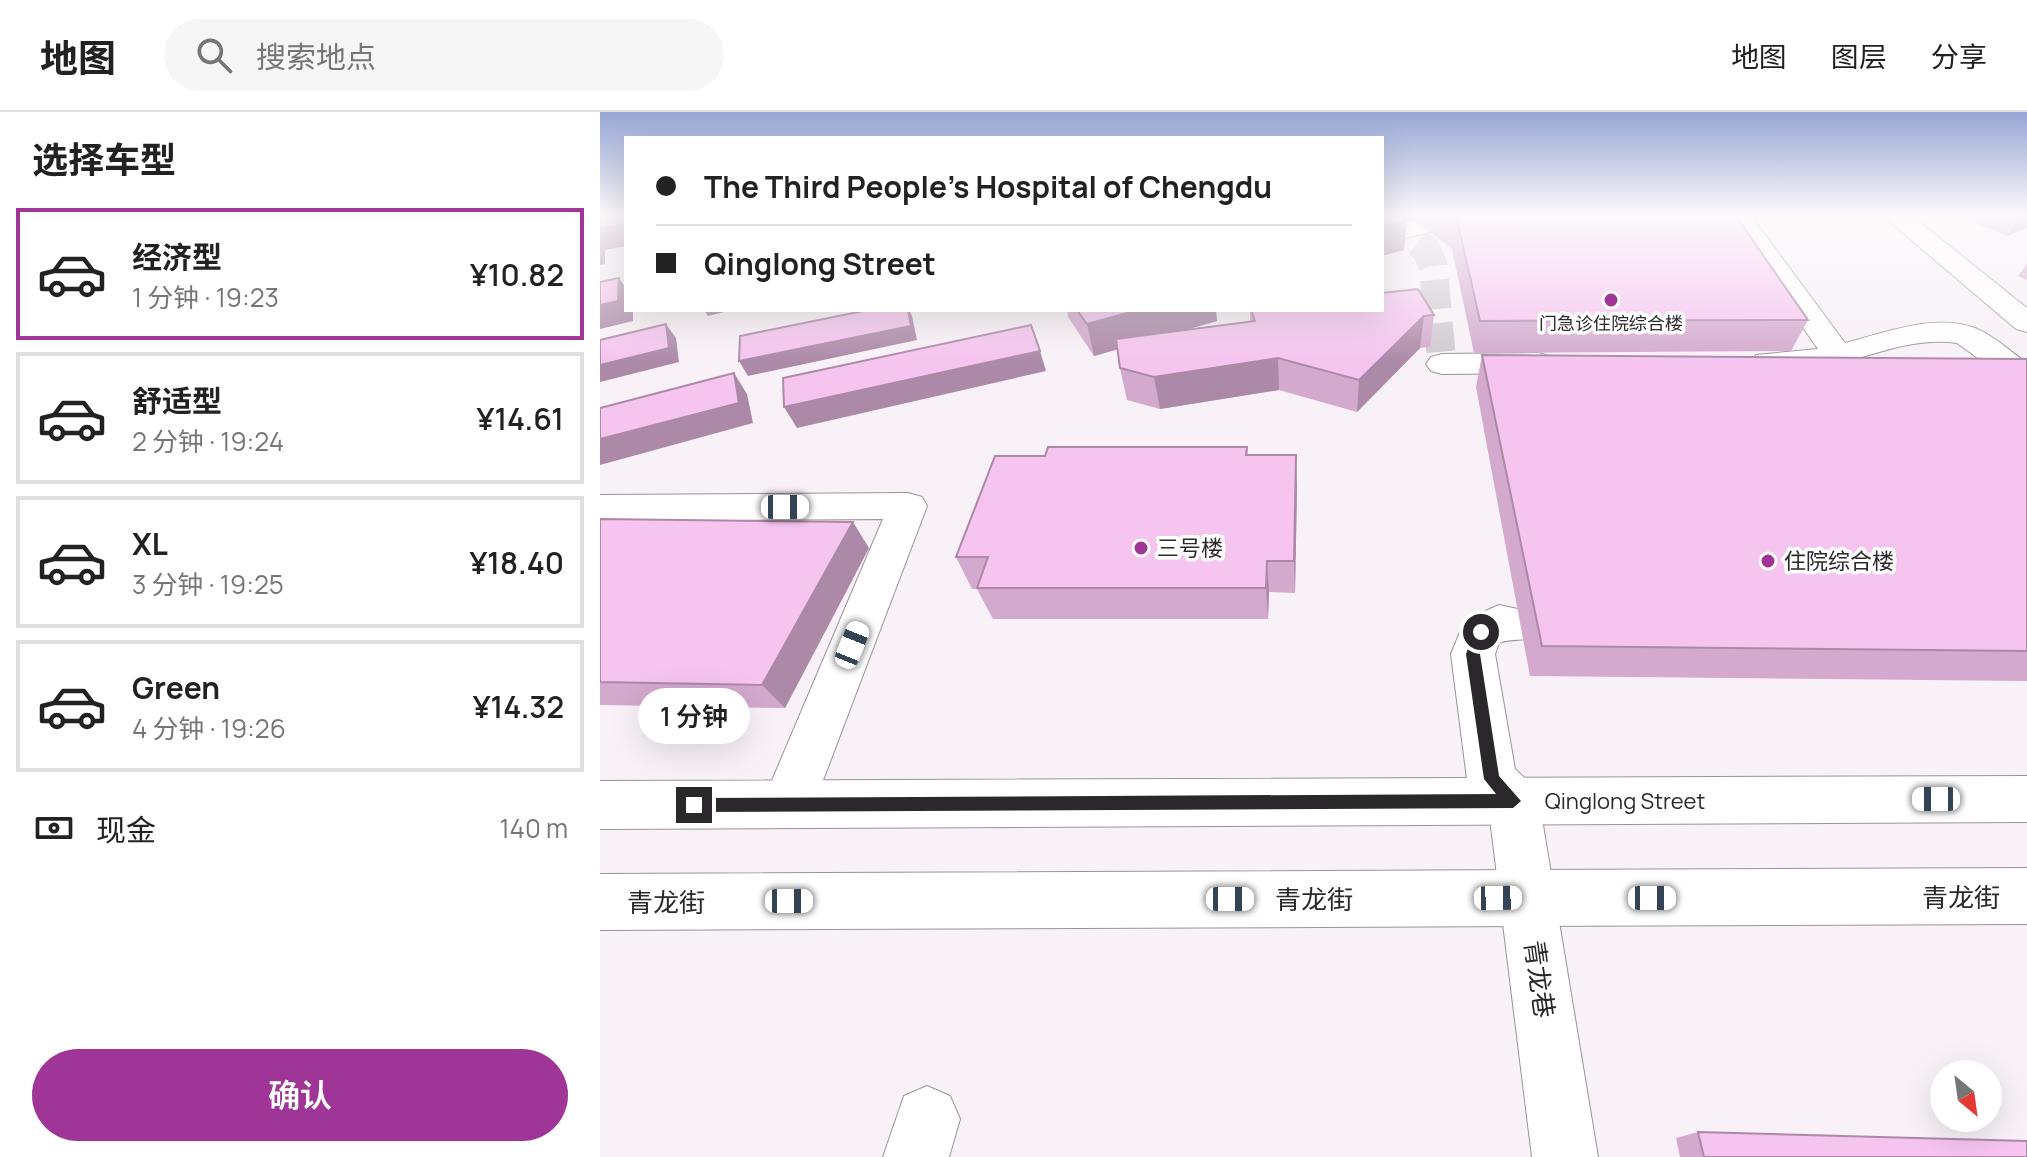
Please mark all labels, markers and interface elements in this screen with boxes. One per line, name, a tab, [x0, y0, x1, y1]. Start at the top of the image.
search box	[164, 19, 724, 91]
text: 地图	[40, 31, 116, 83]
icon: search	[192, 33, 236, 77]
text: 搜索地点	[256, 36, 376, 77]
text: 地图	[1731, 37, 1787, 75]
text: 图层	[1831, 37, 1887, 75]
text: 分享	[1931, 37, 1987, 75]
text: 选择车型	[32, 135, 176, 184]
text: The Third People's Hospital of Chengdu	[704, 166, 1272, 207]
text: 经济型	[132, 236, 222, 277]
icon: car	[36, 238, 108, 310]
text: Qinglong Street	[704, 243, 936, 284]
text: ¥10.82	[470, 254, 564, 295]
text: 1 分钟 · 19:23	[132, 279, 279, 315]
marker: 门急诊住院综合楼	[1602, 291, 1620, 309]
place label: 门急诊住院综合楼	[1539, 311, 1683, 335]
text: 舒适型	[132, 380, 222, 421]
icon: car	[36, 382, 108, 454]
text: ¥14.61	[477, 398, 564, 439]
text: 2 分钟 · 19:24	[132, 423, 284, 459]
car	[761, 495, 809, 519]
text: XL	[132, 523, 168, 564]
icon: car	[36, 526, 108, 598]
place label: 三号楼	[1157, 533, 1223, 563]
marker: 三号楼	[1132, 539, 1150, 557]
text: ¥18.40	[470, 542, 564, 583]
place label: 住院综合楼	[1784, 546, 1894, 576]
marker: 住院综合楼	[1759, 552, 1777, 570]
text: 3 分钟 · 19:25	[132, 566, 284, 602]
route start	[1463, 614, 1499, 650]
car	[832, 618, 872, 672]
text: Green	[132, 667, 220, 708]
icon: car	[36, 670, 108, 742]
text: ¥14.32	[473, 686, 564, 727]
callout: 1 分钟	[638, 689, 750, 745]
text: 1 分钟	[660, 698, 728, 734]
text: 4 分钟 · 19:26	[132, 710, 286, 746]
street label: Qinglong Street	[1545, 786, 1705, 816]
route end	[676, 787, 712, 823]
car	[1912, 787, 1960, 811]
icon: cash	[32, 806, 76, 850]
text: 现金	[96, 809, 156, 850]
text: 140 m	[499, 810, 568, 846]
street label: 青龙街	[1922, 879, 2000, 915]
street label: 青龙街	[1275, 881, 1353, 917]
street label: 青龙街	[627, 884, 705, 920]
car	[1474, 886, 1522, 910]
car	[1628, 886, 1676, 910]
car	[1206, 887, 1254, 911]
car	[765, 889, 813, 913]
street label: 青龙巷	[1517, 938, 1563, 1020]
button: 确认	[32, 1049, 568, 1141]
north arrow	[1930, 1060, 2002, 1132]
map controls	[1930, 1060, 2002, 1132]

